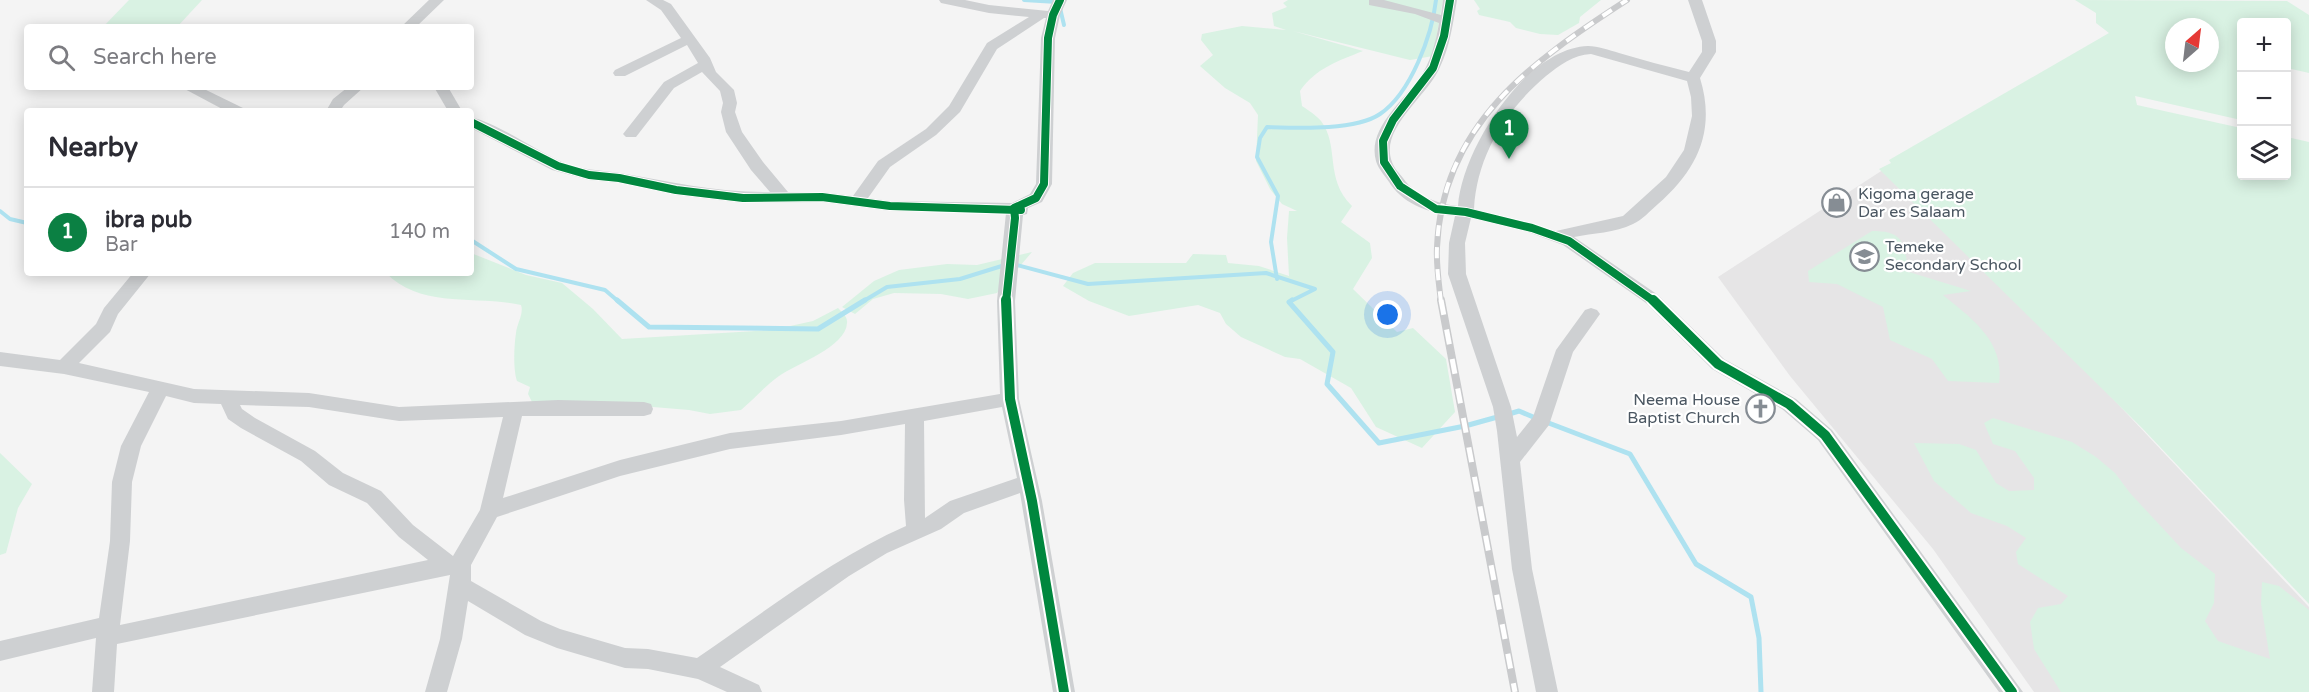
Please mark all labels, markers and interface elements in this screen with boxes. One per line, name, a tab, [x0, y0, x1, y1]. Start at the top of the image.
north arrow	[2165, 18, 2219, 72]
map controls	[2237, 18, 2291, 180]
button: +	[2237, 18, 2291, 72]
search box	[24, 24, 474, 90]
icon: search	[45, 41, 78, 74]
text: Search here	[93, 44, 217, 70]
button: −	[2237, 72, 2291, 126]
pin: 1	[1490, 110, 1528, 159]
button: layers	[2237, 126, 2291, 180]
text: Nearby	[48, 132, 138, 163]
place label: Kigoma gerage Dar es Salaam	[1858, 184, 1974, 222]
shop icon: Kigoma gerage Dar es Salaam	[1821, 187, 1853, 219]
text: ibra pub	[105, 207, 192, 233]
text: 1	[61, 220, 74, 244]
text: 140 m	[389, 220, 450, 244]
text: Bar	[105, 233, 138, 257]
place label: Temeke Secondary School	[1885, 237, 2021, 275]
school or university icon: Temeke Secondary School	[1848, 240, 1880, 272]
your location	[1373, 300, 1402, 329]
place label: Neema House Baptist Church	[1627, 390, 1740, 428]
church icon: Neema House Baptist Church	[1745, 393, 1777, 425]

